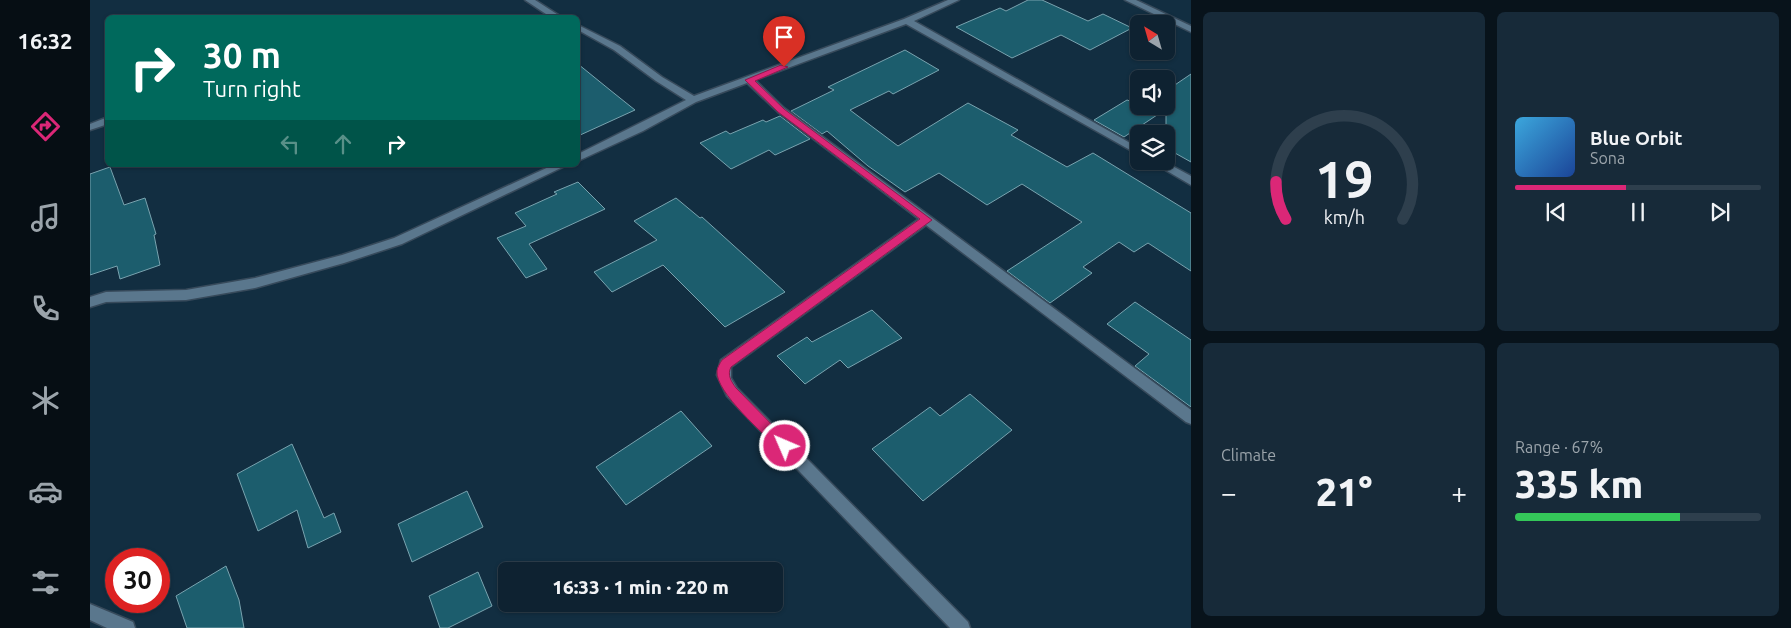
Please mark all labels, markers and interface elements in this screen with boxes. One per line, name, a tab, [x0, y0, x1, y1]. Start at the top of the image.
north arrow	[1130, 15, 1175, 60]
map controls	[1130, 15, 1175, 170]
pin	[763, 16, 805, 67]
icon: arrive	[770, 23, 798, 51]
text: 16:32	[17, 28, 73, 53]
icon: right	[120, 35, 185, 100]
text: 30 m	[203, 35, 281, 75]
button: sound	[1130, 70, 1175, 115]
text: Turn right	[203, 76, 301, 101]
icon: directions	[28, 109, 63, 144]
button: layers	[1130, 125, 1175, 170]
text: Blue Orbit	[1590, 127, 1683, 149]
icon: left	[276, 130, 304, 158]
icon: ahead	[329, 130, 357, 158]
icon: right	[382, 130, 410, 158]
text: Sona	[1590, 149, 1625, 167]
text: 19	[1315, 150, 1373, 208]
icon: previous	[1542, 198, 1570, 226]
icon: pause	[1624, 198, 1652, 226]
icon: next	[1706, 198, 1734, 226]
icon: music	[28, 200, 63, 235]
text: km/h	[1323, 207, 1365, 227]
icon: phone	[28, 291, 63, 326]
icon: climate	[28, 383, 63, 418]
position arrow	[758, 419, 810, 471]
text: Range · 67%	[1515, 438, 1603, 456]
text: Climate	[1221, 446, 1276, 464]
text: 335 km	[1515, 463, 1643, 505]
text: 21°	[1316, 471, 1372, 513]
icon: car	[28, 474, 63, 509]
text: −	[1221, 477, 1237, 508]
text: +	[1451, 477, 1467, 508]
speed limit sign: 30	[105, 548, 170, 613]
icon: filters	[28, 565, 63, 600]
text: 16:33 · 1 min · 220 m	[552, 576, 729, 598]

